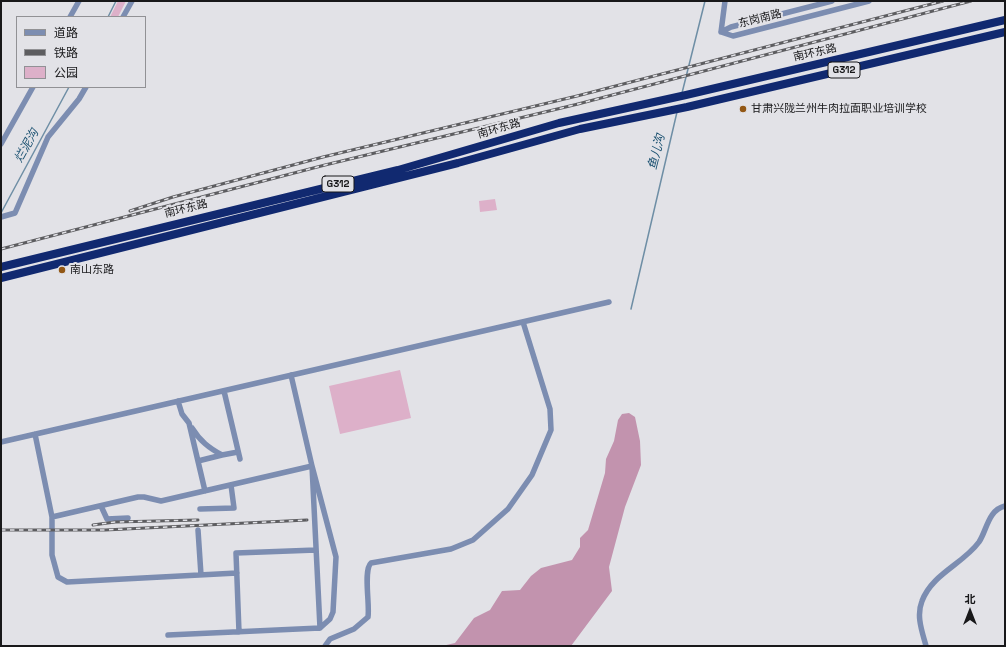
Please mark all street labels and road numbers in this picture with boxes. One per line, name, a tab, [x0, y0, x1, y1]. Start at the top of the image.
street label: 东岗南路	[737, 7, 783, 31]
street label: 南环东路	[792, 42, 838, 64]
road number: G312	[828, 62, 860, 78]
street label: 南环东路	[476, 117, 522, 141]
road number: G312	[322, 176, 354, 192]
street label: 南环东路	[163, 197, 209, 221]

